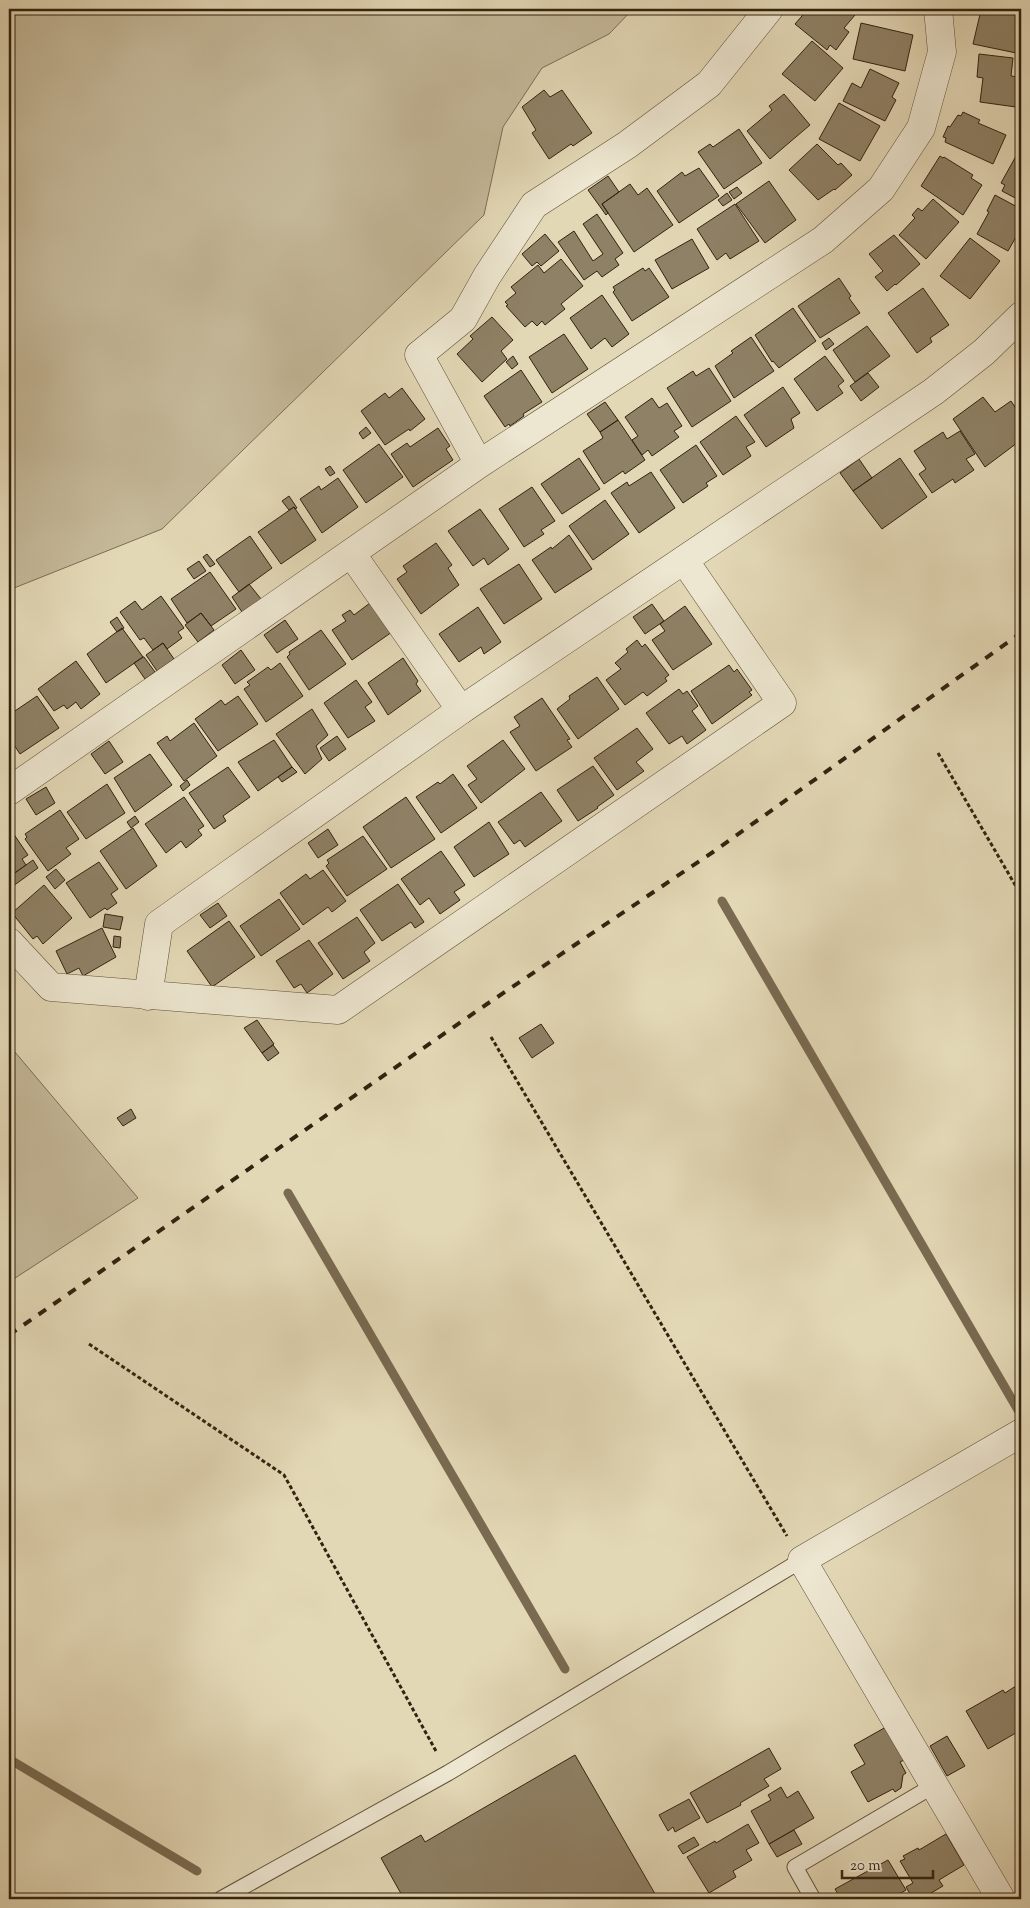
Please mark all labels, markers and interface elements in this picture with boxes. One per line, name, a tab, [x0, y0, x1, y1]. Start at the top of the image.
scale bar	[842, 1848, 934, 1880]
text: 20 m	[850, 1856, 881, 1877]

